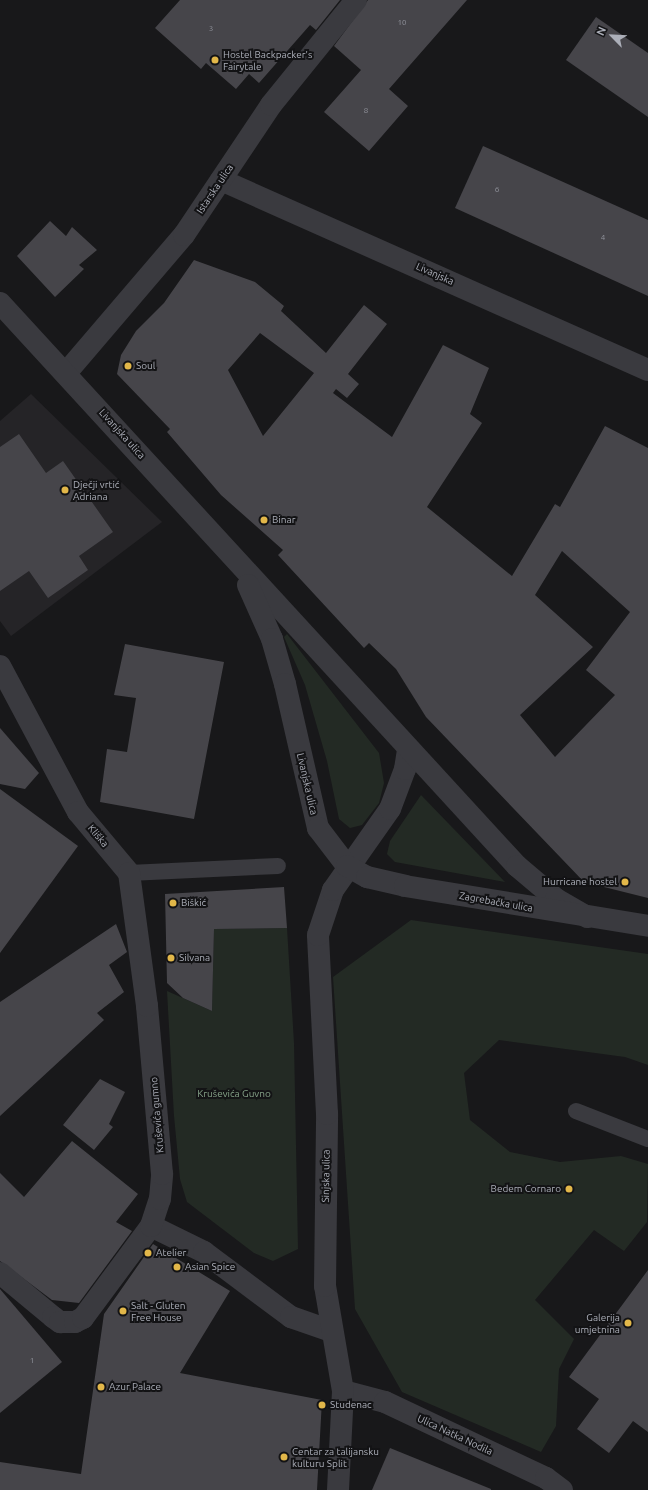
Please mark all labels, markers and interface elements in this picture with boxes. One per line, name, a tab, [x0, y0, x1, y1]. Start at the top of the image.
north arrow	[592, 16, 632, 56]
house number: 10	[397, 18, 407, 28]
house number: 3	[209, 24, 213, 34]
text: N	[594, 25, 608, 37]
place label: Hostel Backpacker's Fairytale	[223, 48, 312, 72]
marker: Hostel Backpacker's Fairytale	[210, 55, 220, 65]
house number: 8	[364, 106, 368, 116]
street label: Istarska ulica	[194, 162, 236, 216]
house number: 6	[495, 185, 499, 195]
house number: 4	[601, 233, 605, 243]
street label: Livanjska	[414, 260, 456, 288]
place label: Soul	[136, 360, 155, 372]
marker: Soul	[123, 361, 133, 371]
street label: Livanjska ulica	[96, 407, 148, 461]
place label: Dječji vrtić Adriana	[73, 478, 119, 502]
marker: Dječji vrtić Adriana	[60, 485, 70, 495]
place label: Binar	[272, 514, 295, 526]
marker: Binar	[259, 515, 269, 525]
street label: Livanjska ulica	[294, 752, 320, 816]
street label: Kliška	[85, 822, 111, 850]
place label: Hurricane hostel	[543, 876, 617, 888]
marker: Hurricane hostel	[620, 877, 630, 887]
street label: Zagrebačka ulica	[458, 890, 534, 914]
place label: Biškić	[181, 897, 206, 909]
marker: Biškić	[168, 898, 178, 908]
place label: Silvana	[179, 952, 210, 964]
marker: Silvana	[166, 953, 176, 963]
street label: Kruševića gumno	[148, 1076, 166, 1154]
park label: Kruševića Guvno	[197, 1088, 271, 1100]
street label: Sinjska ulica	[320, 1149, 332, 1203]
place label: Bedem Cornaro	[491, 1183, 561, 1195]
marker: Bedem Cornaro	[564, 1184, 574, 1194]
place label: Atelier	[156, 1247, 186, 1259]
marker: Atelier	[143, 1248, 153, 1258]
place label: Asian Spice	[185, 1261, 235, 1273]
marker: Asian Spice	[172, 1262, 182, 1272]
place label: Salt - Gluten Free House	[131, 1299, 186, 1322]
marker: Salt - Gluten Free House	[118, 1306, 128, 1316]
place label: Galerija umjetnina	[575, 1311, 620, 1334]
marker: Galerija umjetnina	[623, 1318, 633, 1328]
house number: 1	[30, 1356, 34, 1366]
place label: Azur Palace	[109, 1381, 161, 1393]
marker: Azur Palace	[96, 1382, 106, 1392]
place label: Studenac	[330, 1399, 372, 1411]
marker: Studenac	[317, 1400, 327, 1410]
street label: Ulica Natka Nodila	[415, 1412, 495, 1458]
place label: Centar za talijansku kulturu Split	[292, 1445, 379, 1468]
marker: Centar za talijansku kulturu Split	[279, 1452, 289, 1462]

